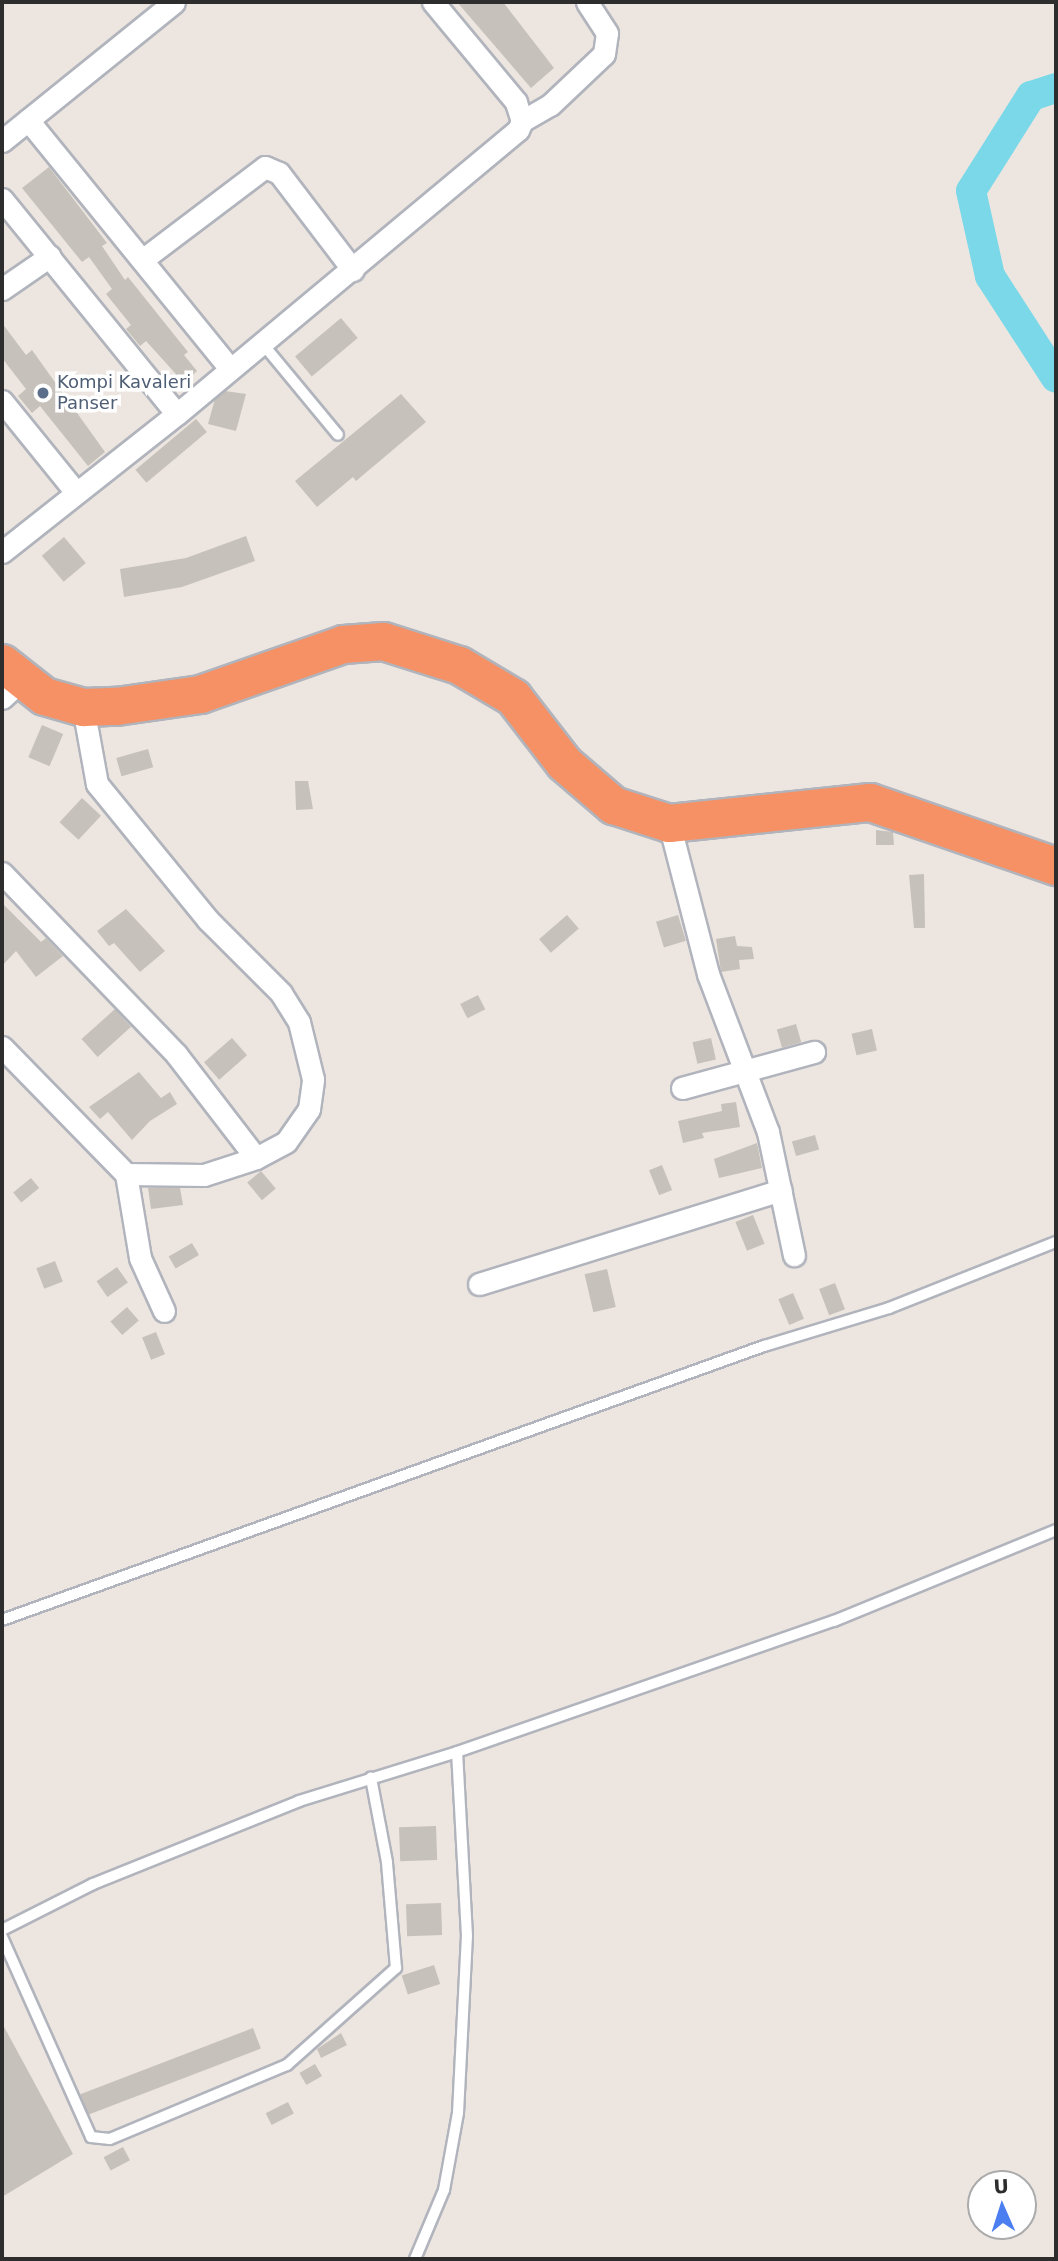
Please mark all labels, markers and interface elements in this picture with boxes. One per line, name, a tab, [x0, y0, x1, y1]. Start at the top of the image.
place label: Kompi Kavaleri Panser	[57, 372, 191, 414]
marker: Kompi Kavaleri Panser	[35, 385, 51, 401]
north arrow	[967, 2170, 1037, 2240]
text: U	[993, 2175, 1009, 2197]

